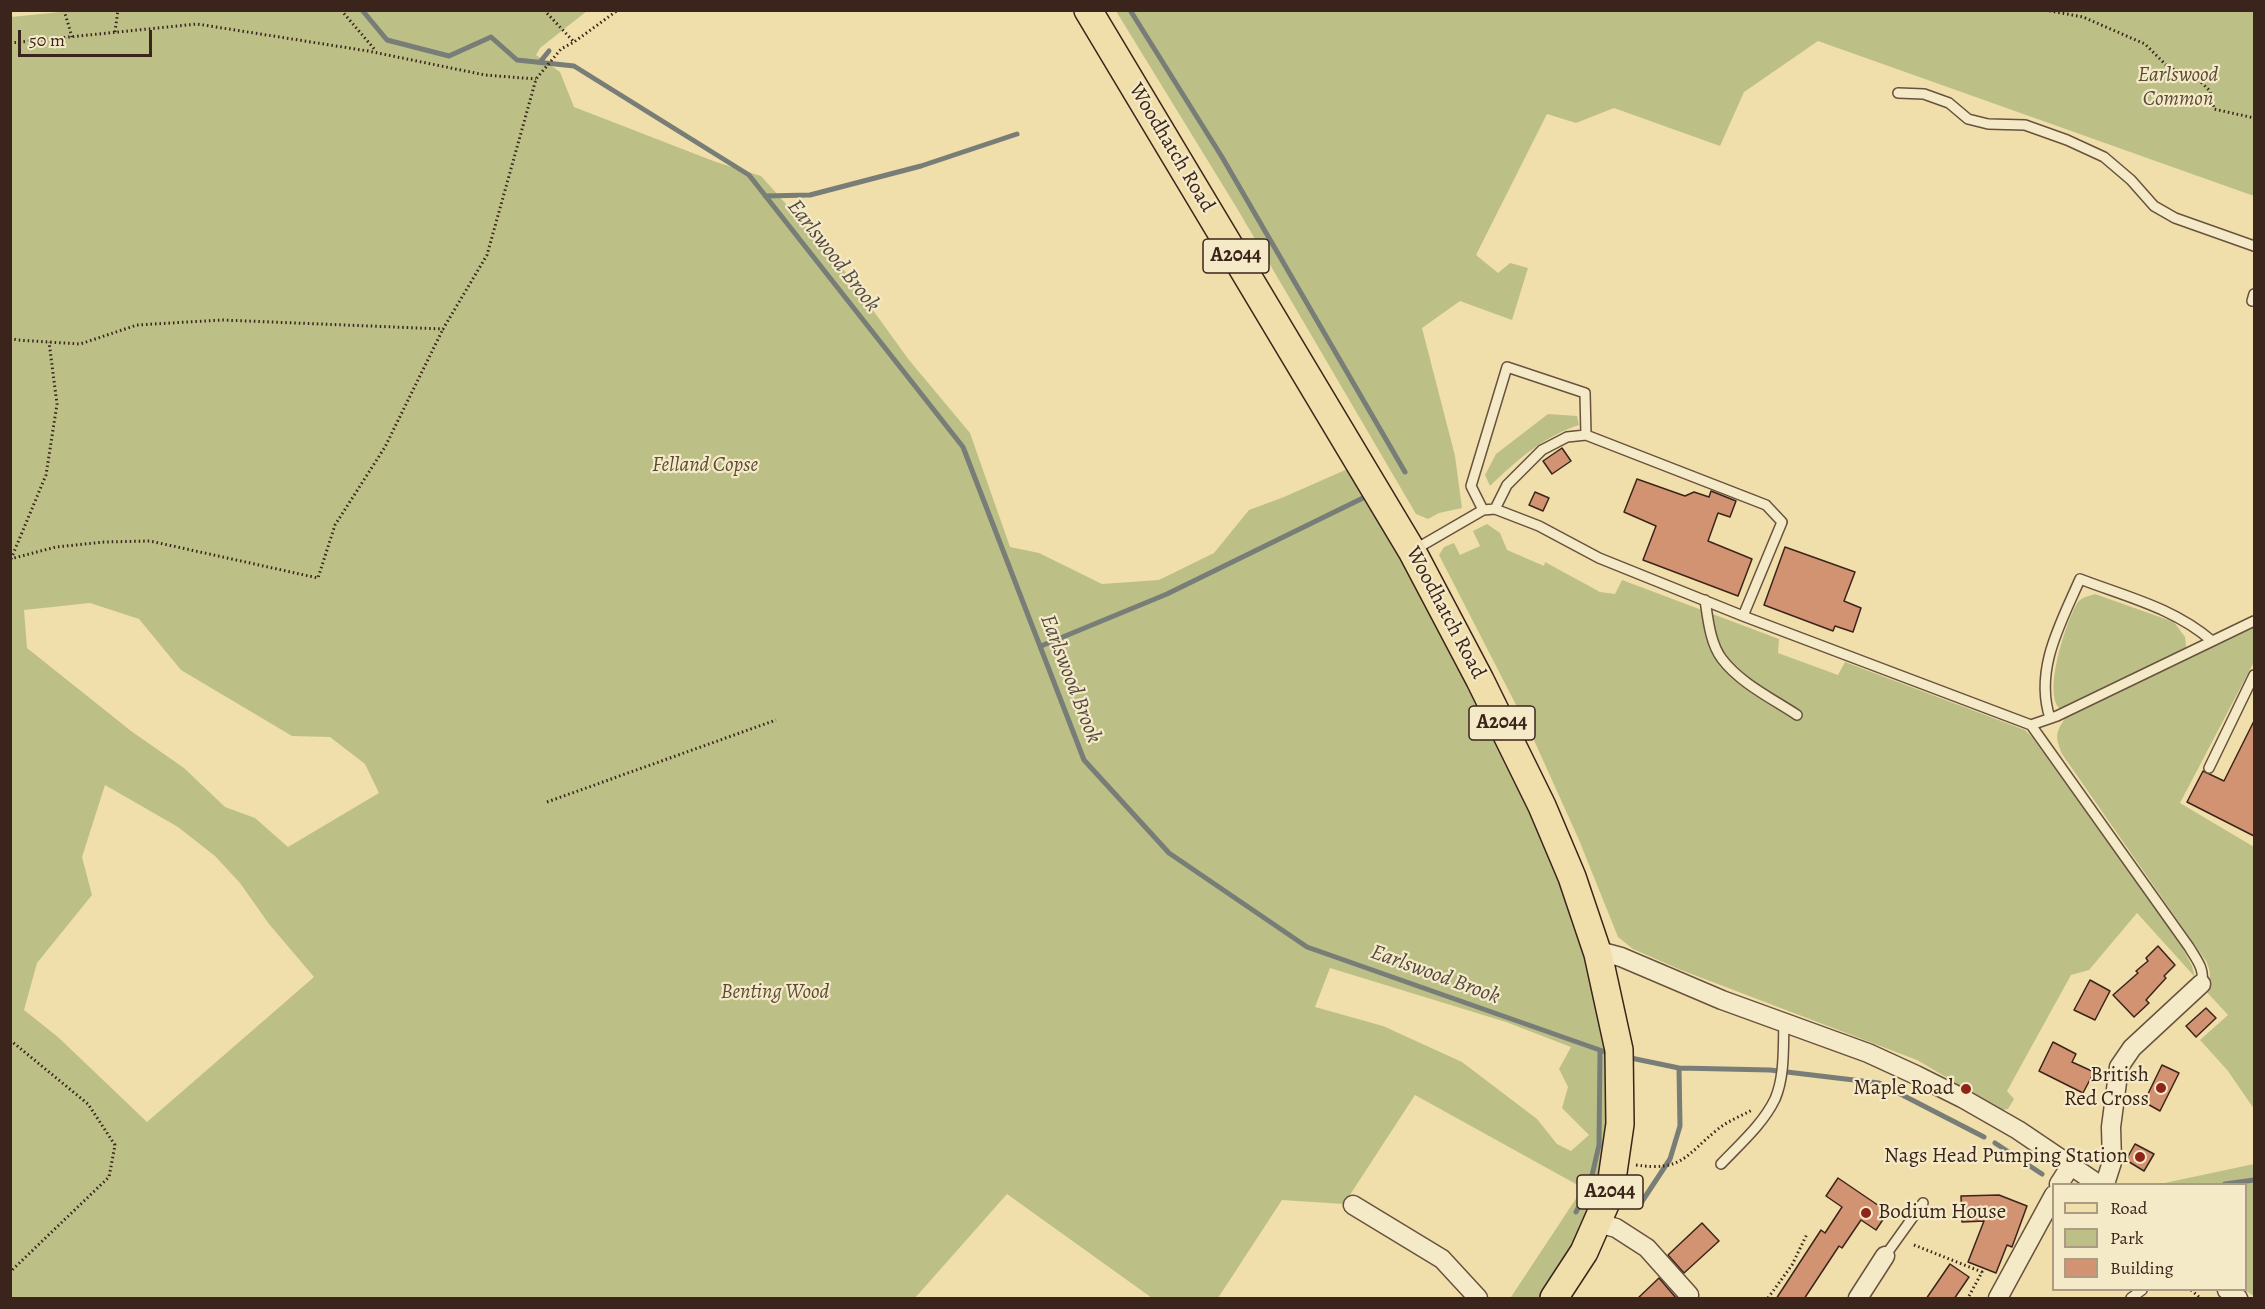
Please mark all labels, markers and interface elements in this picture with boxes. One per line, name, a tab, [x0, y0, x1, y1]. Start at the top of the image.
scale bar	[21, 18, 154, 56]
text: 50 m	[29, 28, 65, 52]
park label: Earlswood Common	[2138, 63, 2218, 113]
street label: Woodhatch Road	[1123, 79, 1219, 217]
water label: Earlswood Brook	[781, 194, 885, 318]
road number: A2044	[1203, 239, 1269, 273]
park label: Felland Copse	[652, 453, 758, 479]
street label: Woodhatch Road	[1400, 543, 1490, 683]
water label: Earlswood Brook	[1033, 611, 1107, 747]
road number: A2044	[1469, 706, 1535, 740]
water label: Earlswood Brook	[1367, 939, 1503, 1011]
park label: Benting Wood	[721, 980, 829, 1006]
place label: British Red Cross	[2064, 1063, 2149, 1113]
place label: Maple Road	[1853, 1076, 1954, 1102]
marker: British Red Cross	[2154, 1081, 2168, 1095]
marker: Maple Road	[1959, 1082, 1973, 1096]
place label: Nags Head Pumping Station	[1884, 1144, 2128, 1170]
marker: Nags Head Pumping Station	[2133, 1150, 2147, 1164]
road number: A2044	[1577, 1175, 1643, 1209]
legend	[2052, 1183, 2247, 1291]
text: Road	[2110, 1196, 2147, 1220]
place label: Bodium House	[1878, 1200, 2006, 1226]
marker: Bodium House	[1859, 1206, 1873, 1220]
text: Park	[2110, 1226, 2144, 1250]
text: Building	[2110, 1256, 2174, 1280]

